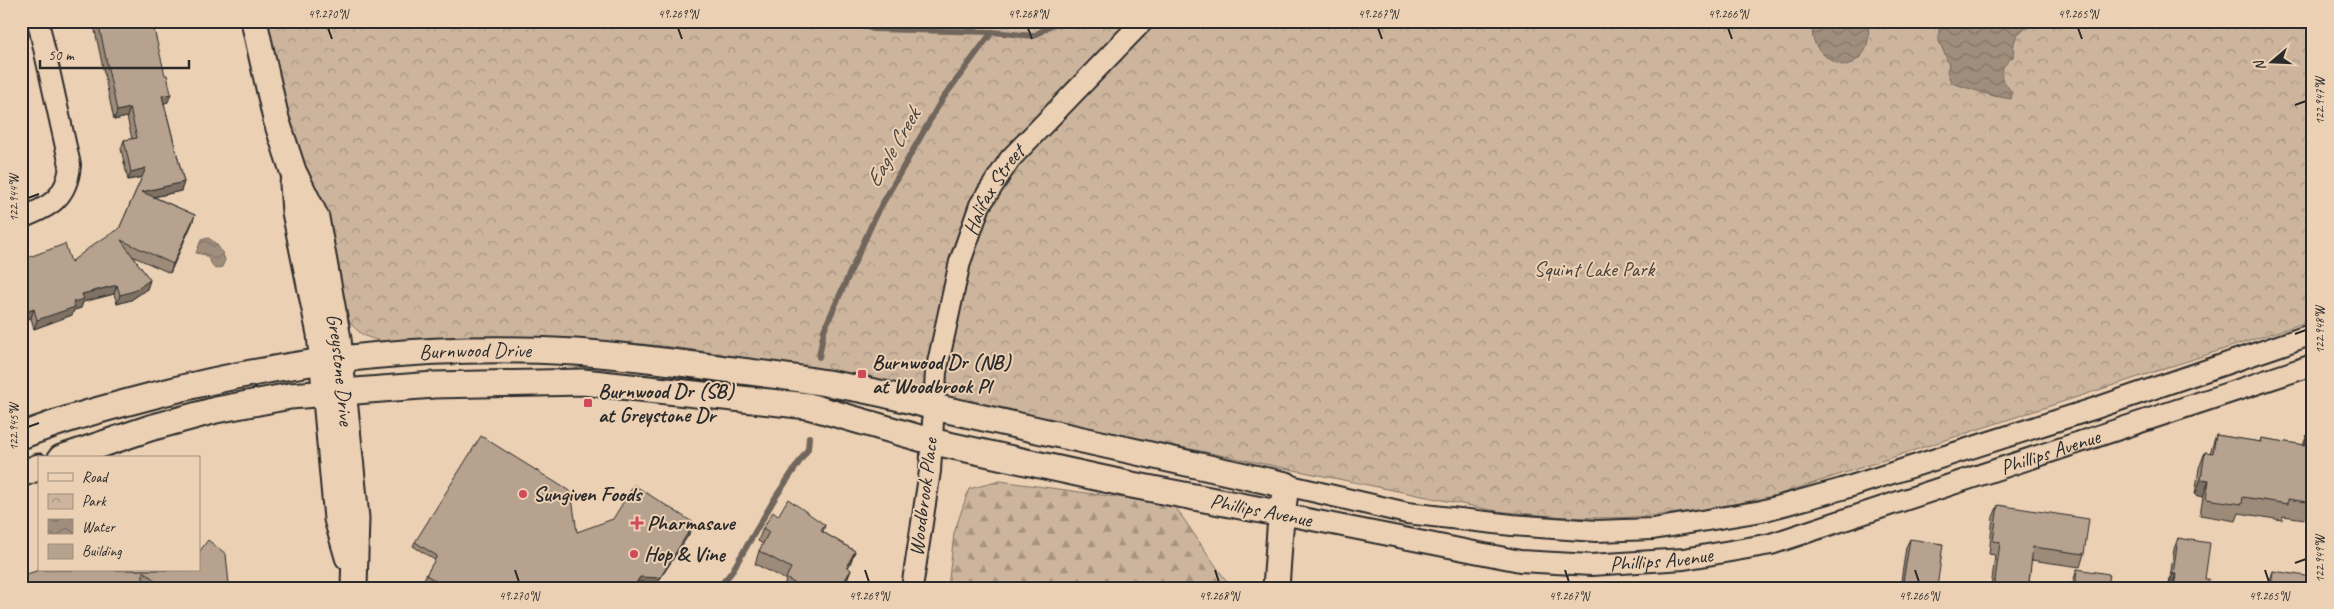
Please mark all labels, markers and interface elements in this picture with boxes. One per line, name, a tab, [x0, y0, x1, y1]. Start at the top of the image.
text: 49.270°N	[308, 6, 350, 22]
text: 49.269°N	[658, 6, 700, 22]
text: 49.268°N	[1008, 6, 1050, 22]
text: 49.267°N	[1358, 6, 1400, 22]
text: 49.266°N	[1708, 6, 1750, 22]
text: 49.265°N	[2058, 6, 2100, 22]
scale bar	[40, 38, 189, 70]
north arrow	[2246, 38, 2296, 88]
text: 50 m	[48, 46, 75, 65]
text: N	[2250, 57, 2270, 73]
text: 122.947°W	[2312, 75, 2328, 124]
water label: Eagle Creek	[859, 100, 929, 192]
street label: Halifax Street	[957, 137, 1032, 239]
text: 122.944°W	[6, 172, 22, 221]
park label: Squint Lake Park	[1534, 256, 1655, 282]
text: 122.948°W	[2312, 304, 2328, 353]
street label: Greystone Drive	[321, 311, 360, 428]
street label: Burnwood Drive	[418, 337, 532, 365]
place label: Burnwood Dr (NB) at Woodbrook Pl	[872, 349, 1012, 399]
marker: Burnwood Dr (NB) at Woodbrook Pl	[856, 368, 868, 380]
place label: Burnwood Dr (SB) at Greystone Dr	[598, 378, 736, 428]
marker: Burnwood Dr (SB) at Greystone Dr	[582, 397, 594, 409]
text: 122.945°W	[6, 401, 22, 450]
street label: Phillips Avenue	[1997, 423, 2104, 480]
street label: Woodbrook Place	[903, 435, 943, 558]
legend	[38, 456, 200, 572]
text: Road	[82, 468, 109, 487]
place label: Sungiven Foods	[533, 481, 644, 507]
street label: Phillips Avenue	[1208, 487, 1315, 533]
marker: Sungiven Foods	[517, 488, 529, 500]
text: Park	[82, 492, 107, 511]
place label: Pharmasave	[647, 510, 737, 536]
marker: Pharmasave	[631, 517, 643, 529]
text: Water	[82, 518, 116, 537]
text: 122.949°W	[2312, 533, 2328, 582]
place label: Hop & Vine	[644, 541, 727, 567]
street label: Phillips Avenue	[1609, 541, 1716, 577]
text: Building	[82, 542, 122, 561]
marker: Hop & Vine	[628, 548, 640, 560]
text: 49.270°N	[499, 588, 541, 604]
text: 49.269°N	[849, 588, 891, 604]
text: 49.268°N	[1199, 588, 1241, 604]
text: 49.267°N	[1549, 588, 1591, 604]
text: 49.266°N	[1899, 588, 1941, 604]
text: 49.265°N	[2249, 588, 2291, 604]

